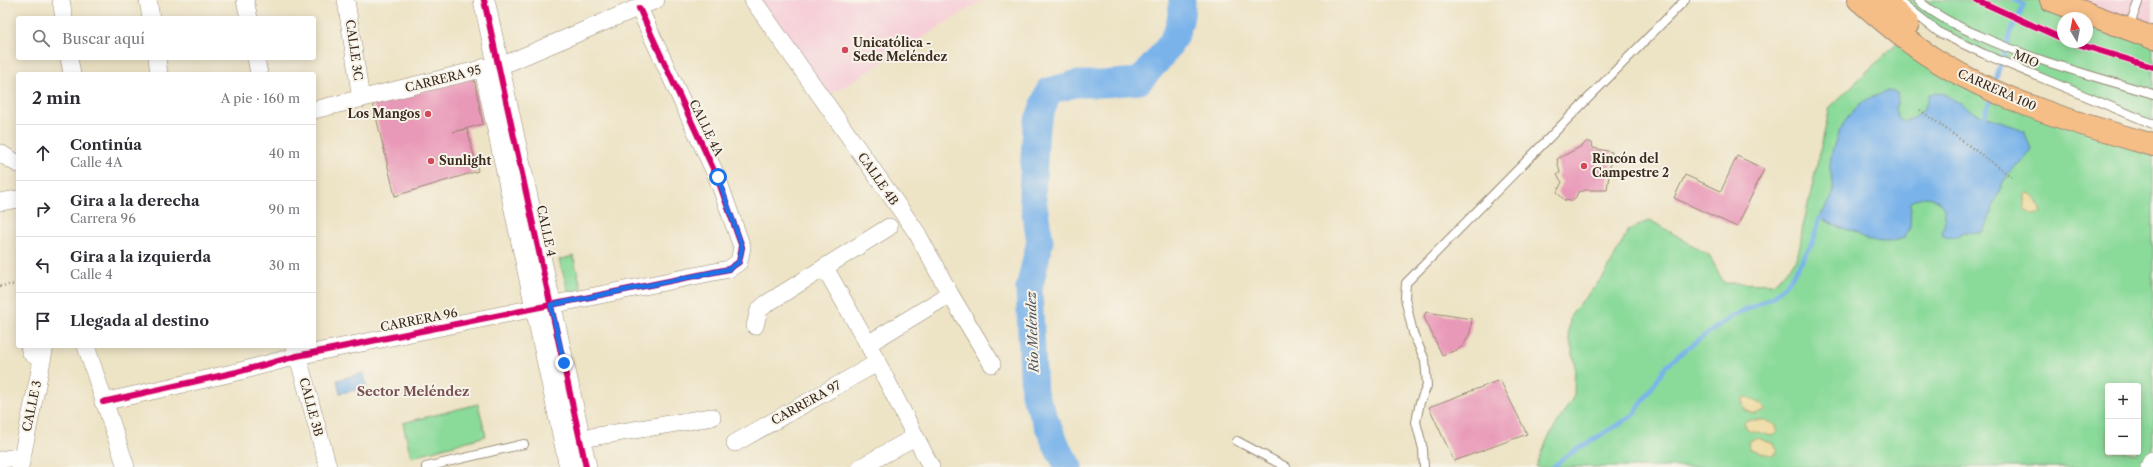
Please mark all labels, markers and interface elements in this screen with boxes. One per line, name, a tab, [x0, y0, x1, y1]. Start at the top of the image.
north arrow	[2057, 12, 2093, 48]
search box	[16, 16, 316, 60]
street label: CALLE 3C	[343, 19, 366, 81]
icon: search	[30, 27, 52, 49]
text: Buscar aquí	[62, 29, 145, 48]
place label: Unicatólica - Sede Meléndez	[853, 35, 947, 64]
marker: Unicatólica - Sede Meléndez	[840, 45, 850, 55]
street label: MIO	[2011, 46, 2041, 71]
street label: CARRERA 95	[403, 62, 482, 95]
street label: CARRERA 100	[1955, 65, 2039, 114]
text: 2 min	[32, 88, 81, 108]
text: A pie · 160 m	[221, 90, 300, 106]
street label: CALLE 4A	[686, 97, 727, 160]
place label: Los Mangos	[348, 106, 420, 121]
marker: Los Mangos	[423, 109, 433, 119]
text: Continúa	[70, 135, 142, 154]
icon: ahead	[32, 142, 54, 164]
text: 40 m	[269, 145, 300, 161]
street label: CALLE 4B	[855, 150, 902, 208]
place label: Rincón del Campestre 2	[1592, 151, 1669, 180]
place label: Sunlight	[439, 153, 491, 168]
text: Calle 4A	[70, 154, 123, 170]
marker: Sunlight	[426, 156, 436, 166]
marker: Rincón del Campestre 2	[1579, 161, 1589, 171]
route start	[709, 168, 727, 186]
text: Gira a la derecha	[70, 191, 200, 210]
icon: right	[32, 198, 54, 220]
text: 90 m	[269, 201, 300, 217]
street label: CALLE 4	[534, 204, 559, 258]
text: Carrera 96	[70, 210, 136, 226]
text: Gira a la izquierda	[70, 247, 211, 266]
icon: left	[32, 254, 54, 276]
text: 30 m	[269, 257, 300, 273]
text: Calle 4	[70, 266, 113, 282]
water label: Río Meléndez	[1023, 290, 1041, 374]
street label: CARRERA 96	[379, 305, 459, 334]
icon: arrive	[32, 310, 54, 332]
text: Llegada al destino	[70, 311, 209, 330]
route end	[555, 354, 573, 372]
street label: CALLE 3B	[296, 376, 327, 438]
street label: CARRERA 97	[768, 377, 843, 428]
street label: CALLE 3	[19, 379, 44, 433]
district label: Sector Meléndez	[357, 383, 469, 399]
map controls	[2105, 383, 2141, 455]
button: +	[2105, 383, 2141, 419]
button: −	[2105, 419, 2141, 455]

